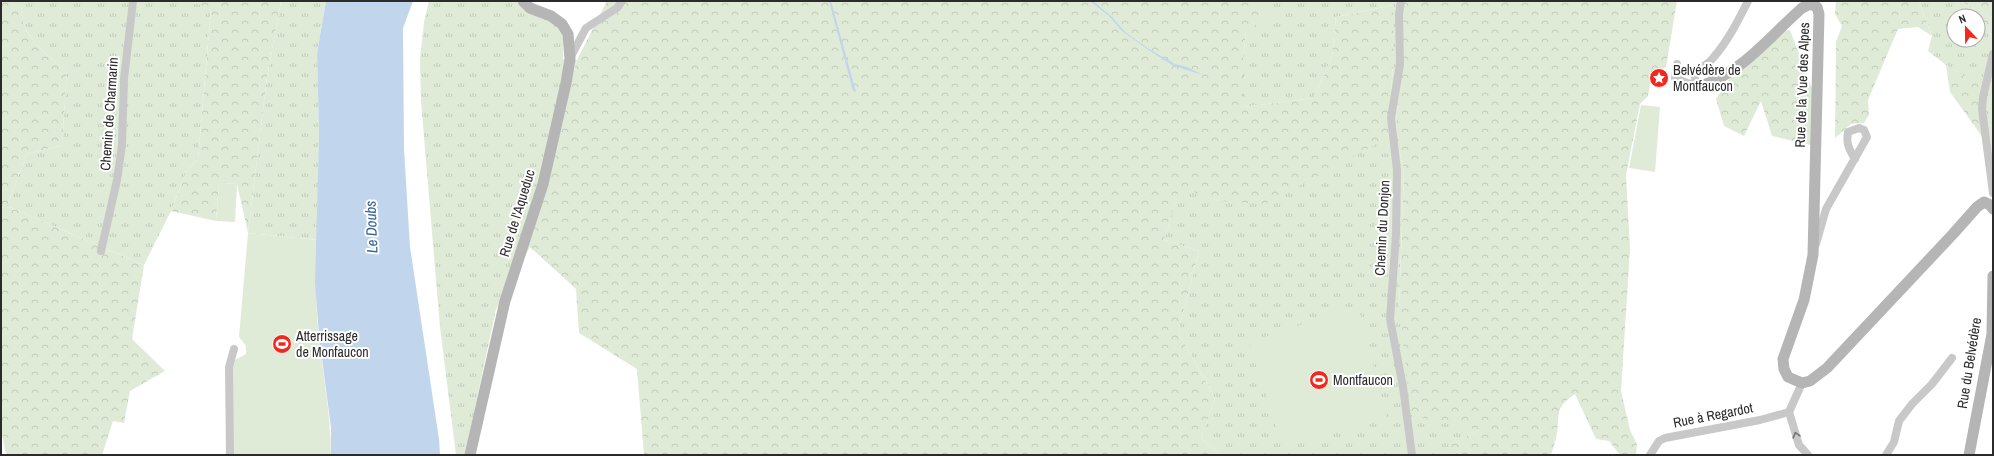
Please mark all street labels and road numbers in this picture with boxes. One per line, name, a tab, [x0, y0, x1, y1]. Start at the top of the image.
street label: Rue de la Vue des Alpes	[1791, 22, 1813, 148]
street label: Chemin de Charmarin	[96, 57, 122, 171]
street label: Rue de l'Aqueduc	[495, 167, 539, 259]
street label: Chemin du Donjon	[1371, 180, 1393, 276]
street label: Rue du Belvédère	[1953, 316, 1985, 410]
street label: Rue à Regardot	[1672, 398, 1754, 432]

